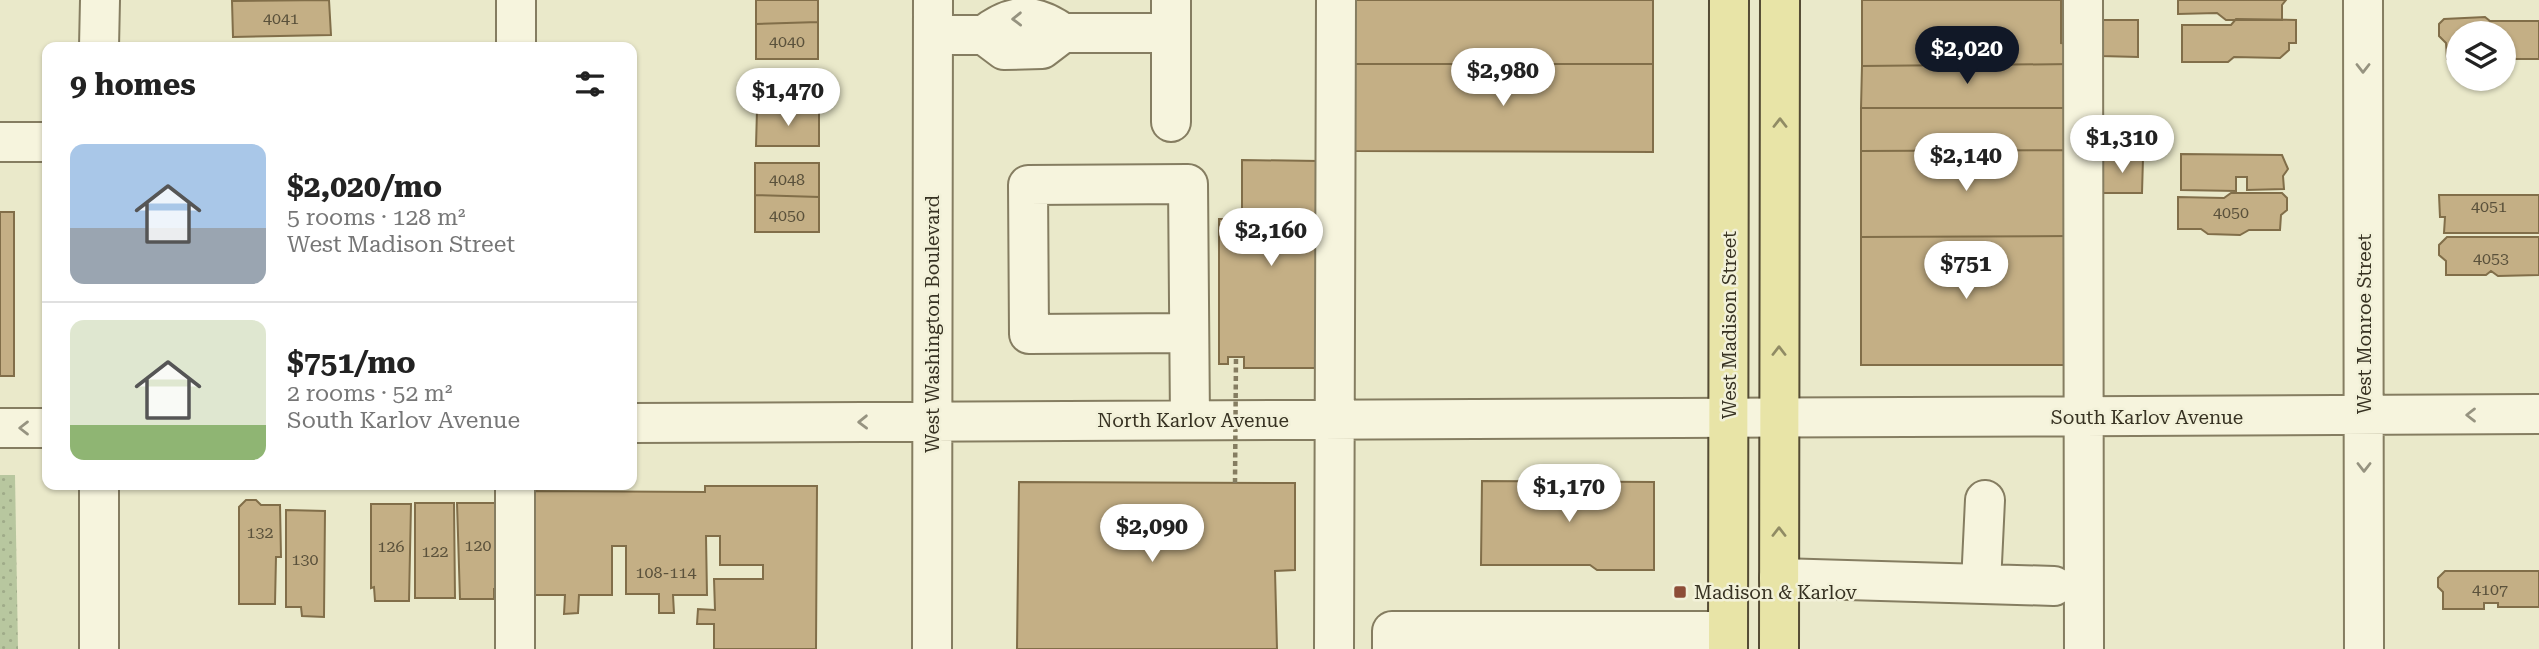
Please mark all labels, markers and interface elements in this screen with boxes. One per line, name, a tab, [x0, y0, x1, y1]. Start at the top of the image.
house number: 4041	[263, 9, 299, 28]
one-way arrow	[1011, 11, 1022, 26]
map controls	[2446, 21, 2516, 91]
button: layers	[2446, 21, 2516, 91]
pin: $2,020	[1910, 27, 2024, 86]
house number: 4040	[769, 32, 805, 51]
text: $2,020	[1931, 35, 2003, 62]
pin: $2,980	[1446, 48, 1560, 108]
text: $2,980	[1467, 57, 1539, 84]
one-way arrow	[2355, 63, 2371, 74]
icon: filters	[571, 65, 609, 103]
text: 9 homes	[70, 67, 196, 102]
pin: $1,470	[731, 68, 845, 128]
text: $1,470	[752, 77, 824, 104]
pin: $1,310	[2065, 116, 2179, 175]
one-way arrow	[1772, 117, 1788, 128]
text: $1,310	[2086, 124, 2158, 151]
pin: $2,140	[1909, 134, 2023, 193]
text: $2,140	[1930, 142, 2002, 169]
text: $2,020/mo	[287, 169, 442, 204]
house number: 4048	[769, 170, 805, 189]
icon: home	[126, 172, 210, 256]
street label: West Washington Boulevard	[921, 195, 944, 453]
house number: 4051	[2471, 197, 2507, 216]
house number: 4050	[2213, 203, 2249, 222]
text: 5 rooms · 128 m²	[287, 204, 465, 231]
house number: 4050	[769, 206, 805, 225]
pin: $2,160	[1214, 208, 1328, 268]
text: $2,160	[1235, 217, 1307, 244]
text: West Madison Street	[287, 231, 515, 258]
street label: West Madison Street	[1718, 231, 1741, 419]
street label: West Monroe Street	[2353, 234, 2376, 414]
pin: $751	[1925, 242, 2007, 301]
house number: 4053	[2473, 249, 2509, 268]
text: $751	[1940, 250, 1992, 277]
text: $751/mo	[287, 345, 416, 380]
one-way arrow	[1771, 345, 1787, 355]
icon: home	[126, 348, 210, 432]
text: 2 rooms · 52 m²	[287, 380, 453, 407]
street label: South Karlov Avenue	[2051, 406, 2243, 429]
text: South Karlov Avenue	[287, 407, 520, 434]
one-way arrow	[2465, 407, 2476, 422]
street label: North Karlov Avenue	[1097, 409, 1289, 432]
one-way arrow	[858, 414, 868, 430]
one-way arrow	[18, 420, 28, 436]
one-way arrow	[2356, 462, 2372, 473]
pin: $1,170	[1512, 464, 1626, 524]
text: $1,170	[1533, 473, 1605, 500]
pin: $2,090	[1095, 504, 1209, 564]
text: $2,090	[1116, 513, 1188, 540]
house number: 132	[247, 523, 273, 542]
one-way arrow	[1771, 526, 1787, 537]
house number: 120	[465, 536, 491, 555]
house number: 126	[378, 537, 404, 556]
house number: 122	[422, 542, 448, 561]
house number: 130	[292, 550, 318, 569]
house number: 108-114	[636, 563, 696, 582]
house number: 4107	[2472, 580, 2508, 599]
place label: Madison & Karlov	[1694, 581, 1857, 604]
marker: Madison & Karlov	[1672, 584, 1688, 600]

